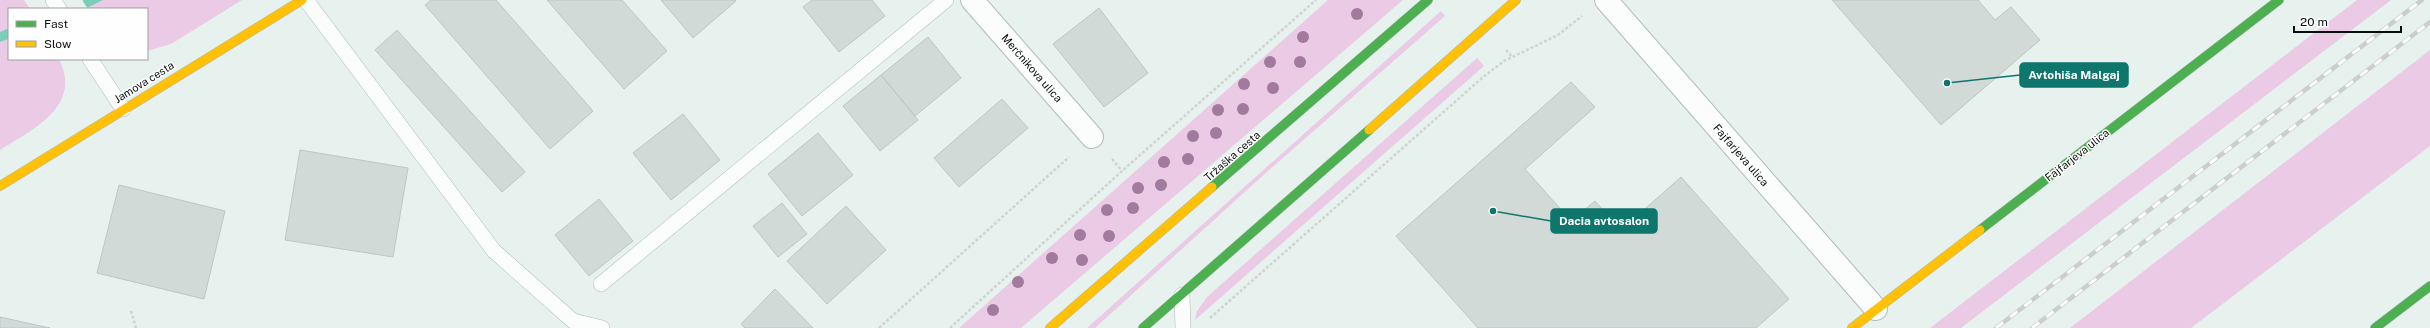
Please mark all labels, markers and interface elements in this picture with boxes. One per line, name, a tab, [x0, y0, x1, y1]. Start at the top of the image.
legend	[8, 8, 148, 60]
scale bar	[2294, 8, 2401, 34]
text: 20 m	[2300, 15, 2328, 29]
text: Fast	[44, 17, 69, 31]
street label: Merčnikova ulica	[999, 32, 1065, 104]
text: Slow	[44, 37, 72, 51]
street label: Jamova cesta	[112, 59, 176, 105]
callout: Avtohiša Malgaj	[2020, 63, 2128, 87]
text: Avtohiša Malgaj	[2028, 68, 2120, 82]
street label: Fajfarjeva ulica	[1711, 122, 1771, 188]
street label: Fajfarjeva ulica	[2043, 126, 2111, 184]
street label: Tržaška cesta	[1202, 128, 1262, 184]
callout: Dacia avtosalon	[1551, 209, 1657, 233]
text: Dacia avtosalon	[1559, 214, 1649, 228]

